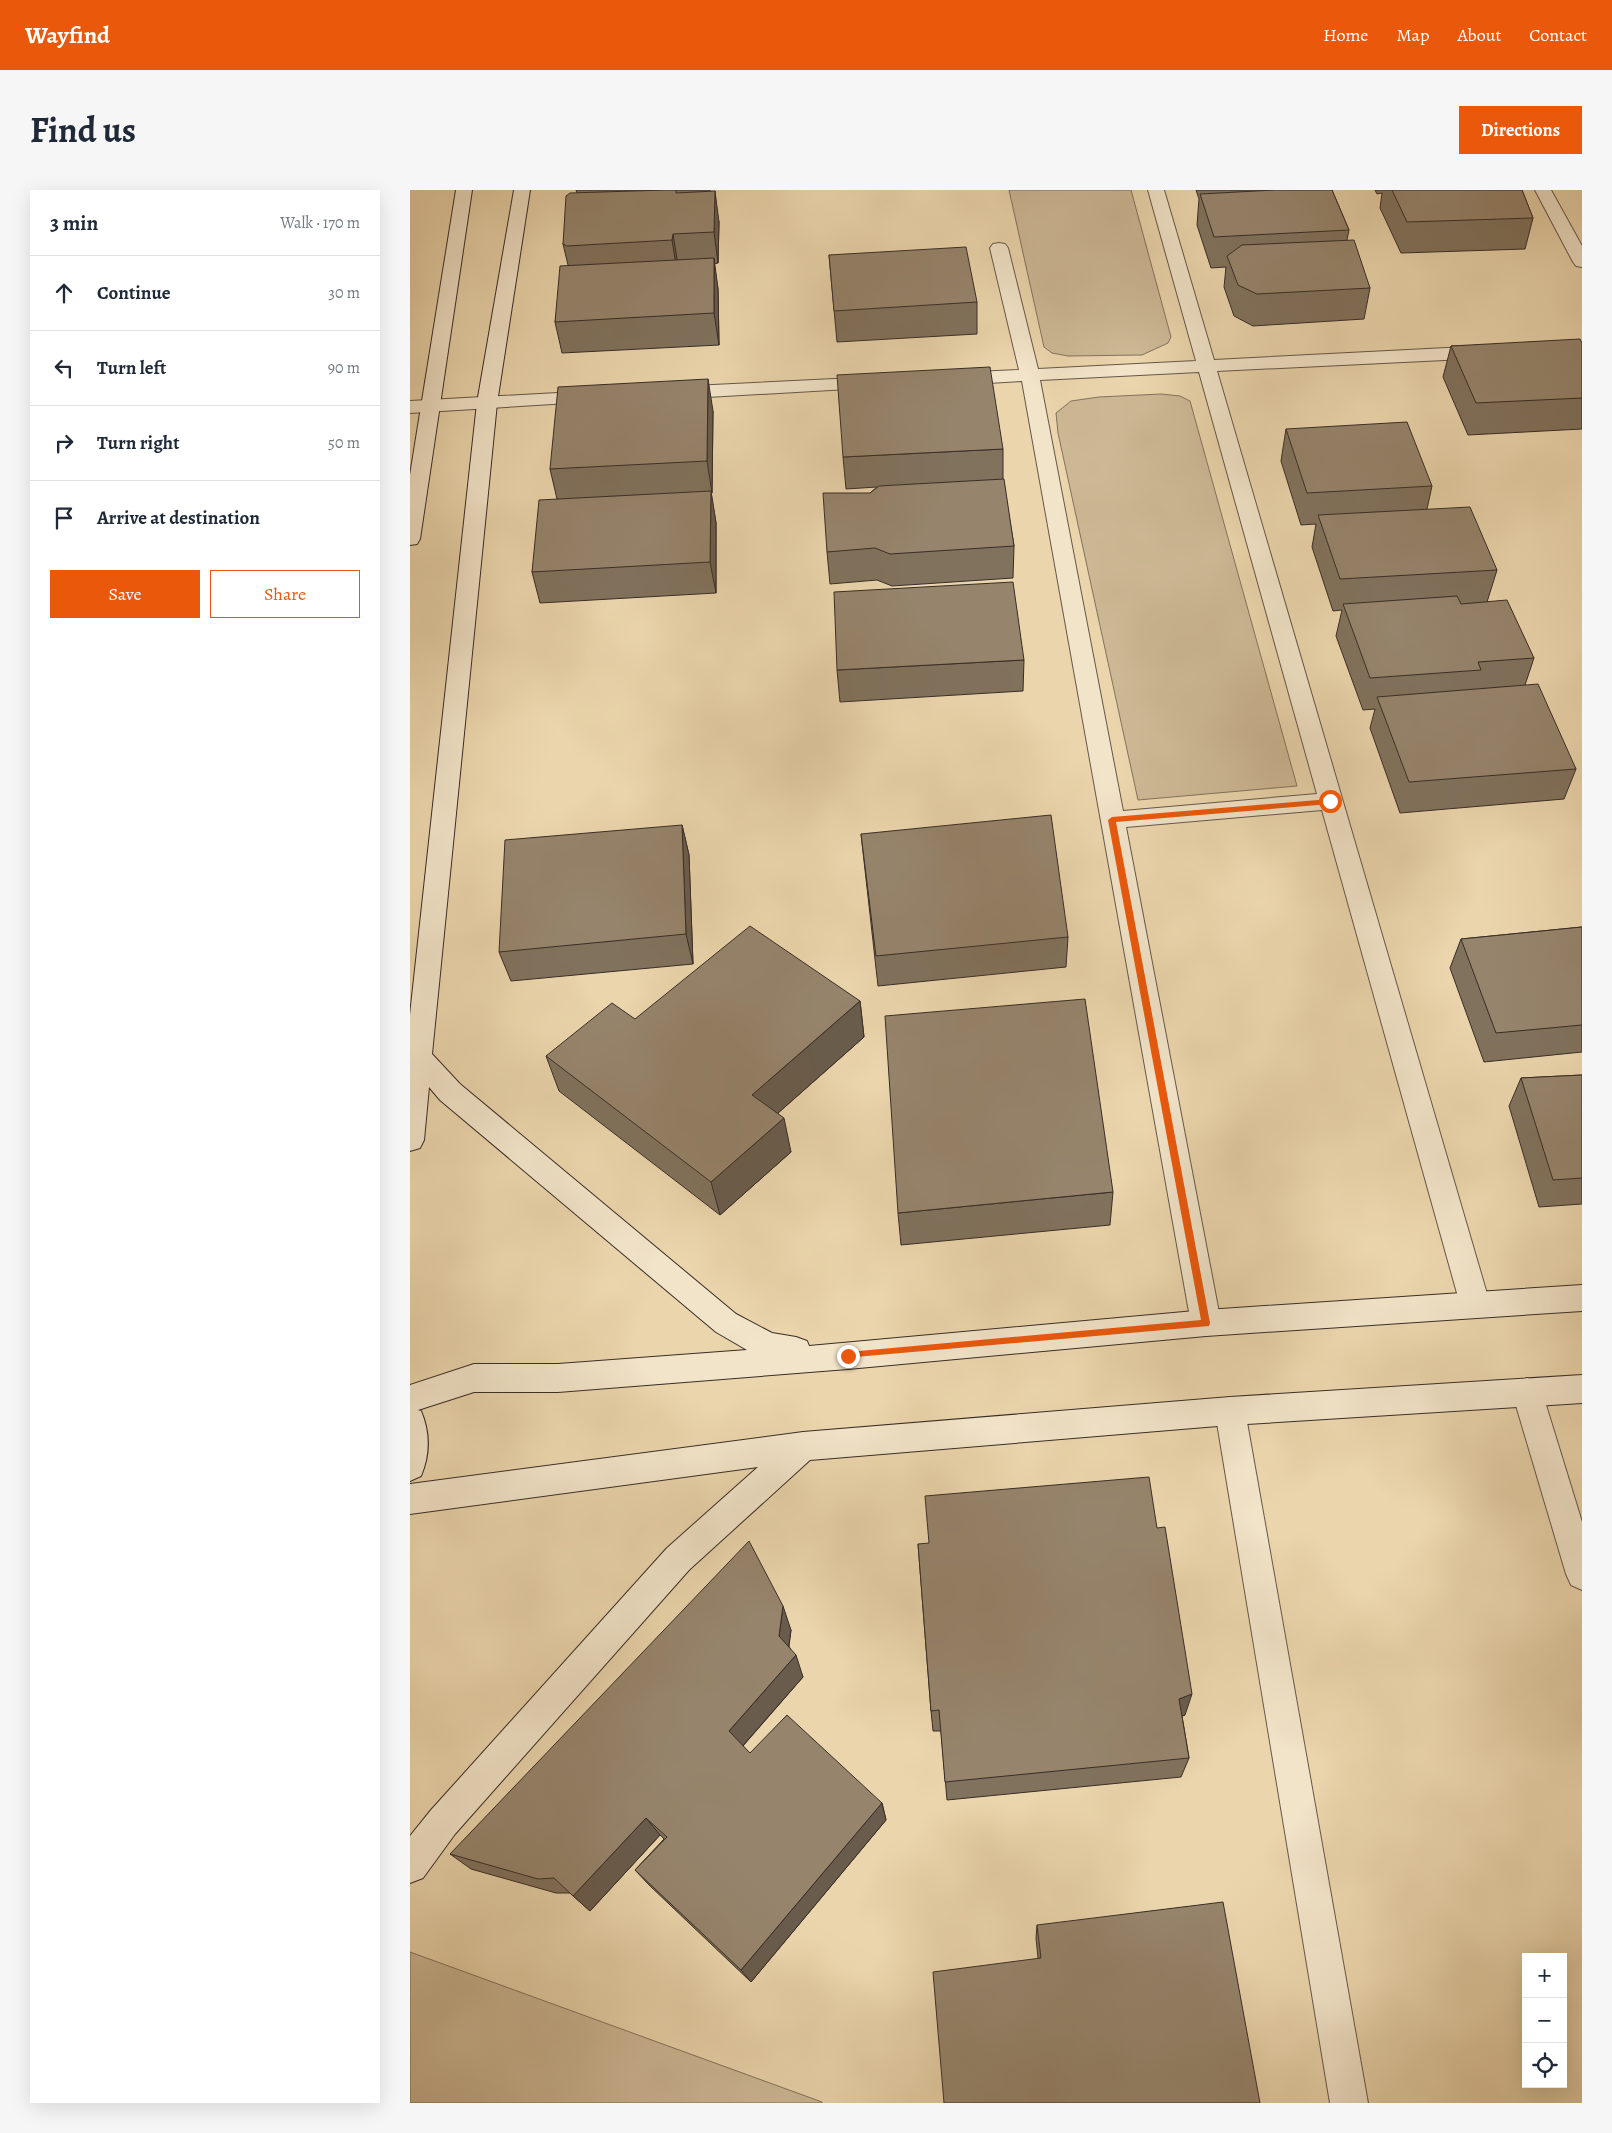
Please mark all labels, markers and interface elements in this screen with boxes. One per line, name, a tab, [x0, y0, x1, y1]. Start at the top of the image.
text: Wayfind	[25, 19, 110, 51]
text: Home	[1323, 23, 1368, 47]
text: Map	[1396, 23, 1429, 47]
text: About	[1457, 23, 1501, 47]
text: Contact	[1529, 23, 1587, 47]
text: Find us	[30, 106, 136, 154]
button: Directions	[1459, 106, 1582, 154]
text: 3 min	[50, 209, 98, 237]
text: Walk · 170 m	[280, 212, 360, 234]
icon: ahead	[50, 279, 78, 307]
text: Continue	[97, 280, 171, 306]
text: 30 m	[328, 282, 360, 304]
icon: left	[50, 354, 78, 382]
text: Turn left	[97, 355, 166, 381]
text: 90 m	[328, 357, 360, 379]
icon: right	[50, 429, 78, 457]
text: Turn right	[97, 430, 179, 456]
text: 50 m	[328, 432, 360, 454]
icon: arrive	[50, 504, 78, 532]
text: Arrive at destination	[97, 505, 260, 531]
button: Save	[50, 570, 200, 618]
button: Share	[210, 570, 360, 618]
route start	[1319, 790, 1342, 813]
route end	[837, 1345, 860, 1368]
map controls	[1522, 1953, 1567, 2088]
button: +	[1522, 1953, 1567, 1998]
button: −	[1522, 1998, 1567, 2043]
button: locate	[1522, 2043, 1567, 2088]

